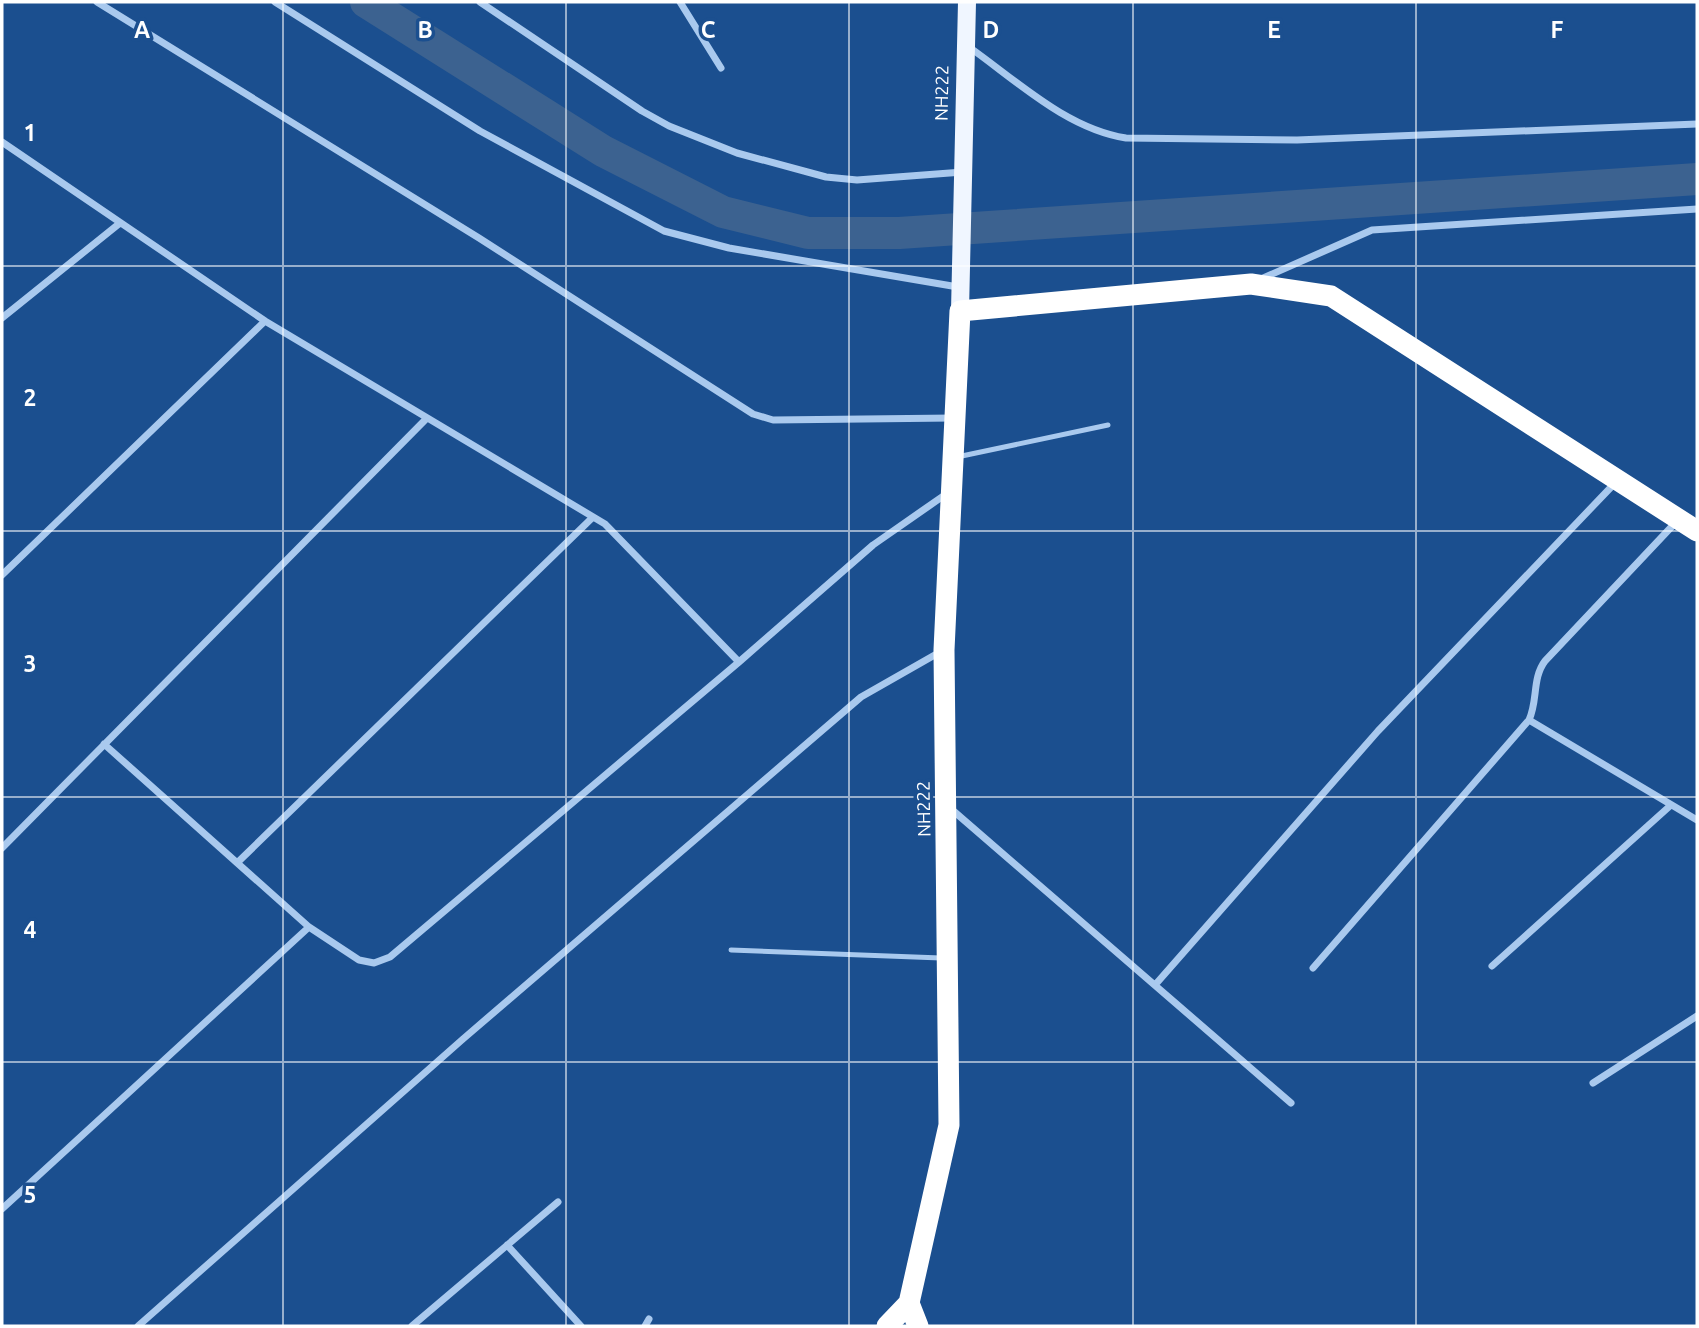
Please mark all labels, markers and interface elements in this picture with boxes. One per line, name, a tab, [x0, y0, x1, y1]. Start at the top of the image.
text: A	[134, 17, 150, 42]
text: B	[417, 17, 433, 42]
text: C	[701, 17, 716, 42]
text: D	[983, 17, 999, 42]
text: E	[1267, 17, 1281, 42]
text: F	[1551, 17, 1564, 42]
street label: NH222	[931, 65, 951, 121]
text: 1	[24, 120, 36, 145]
text: 2	[24, 385, 36, 410]
text: 3	[24, 651, 36, 676]
street label: NH222	[913, 781, 933, 837]
text: 4	[24, 917, 37, 942]
text: 5	[24, 1182, 36, 1207]

